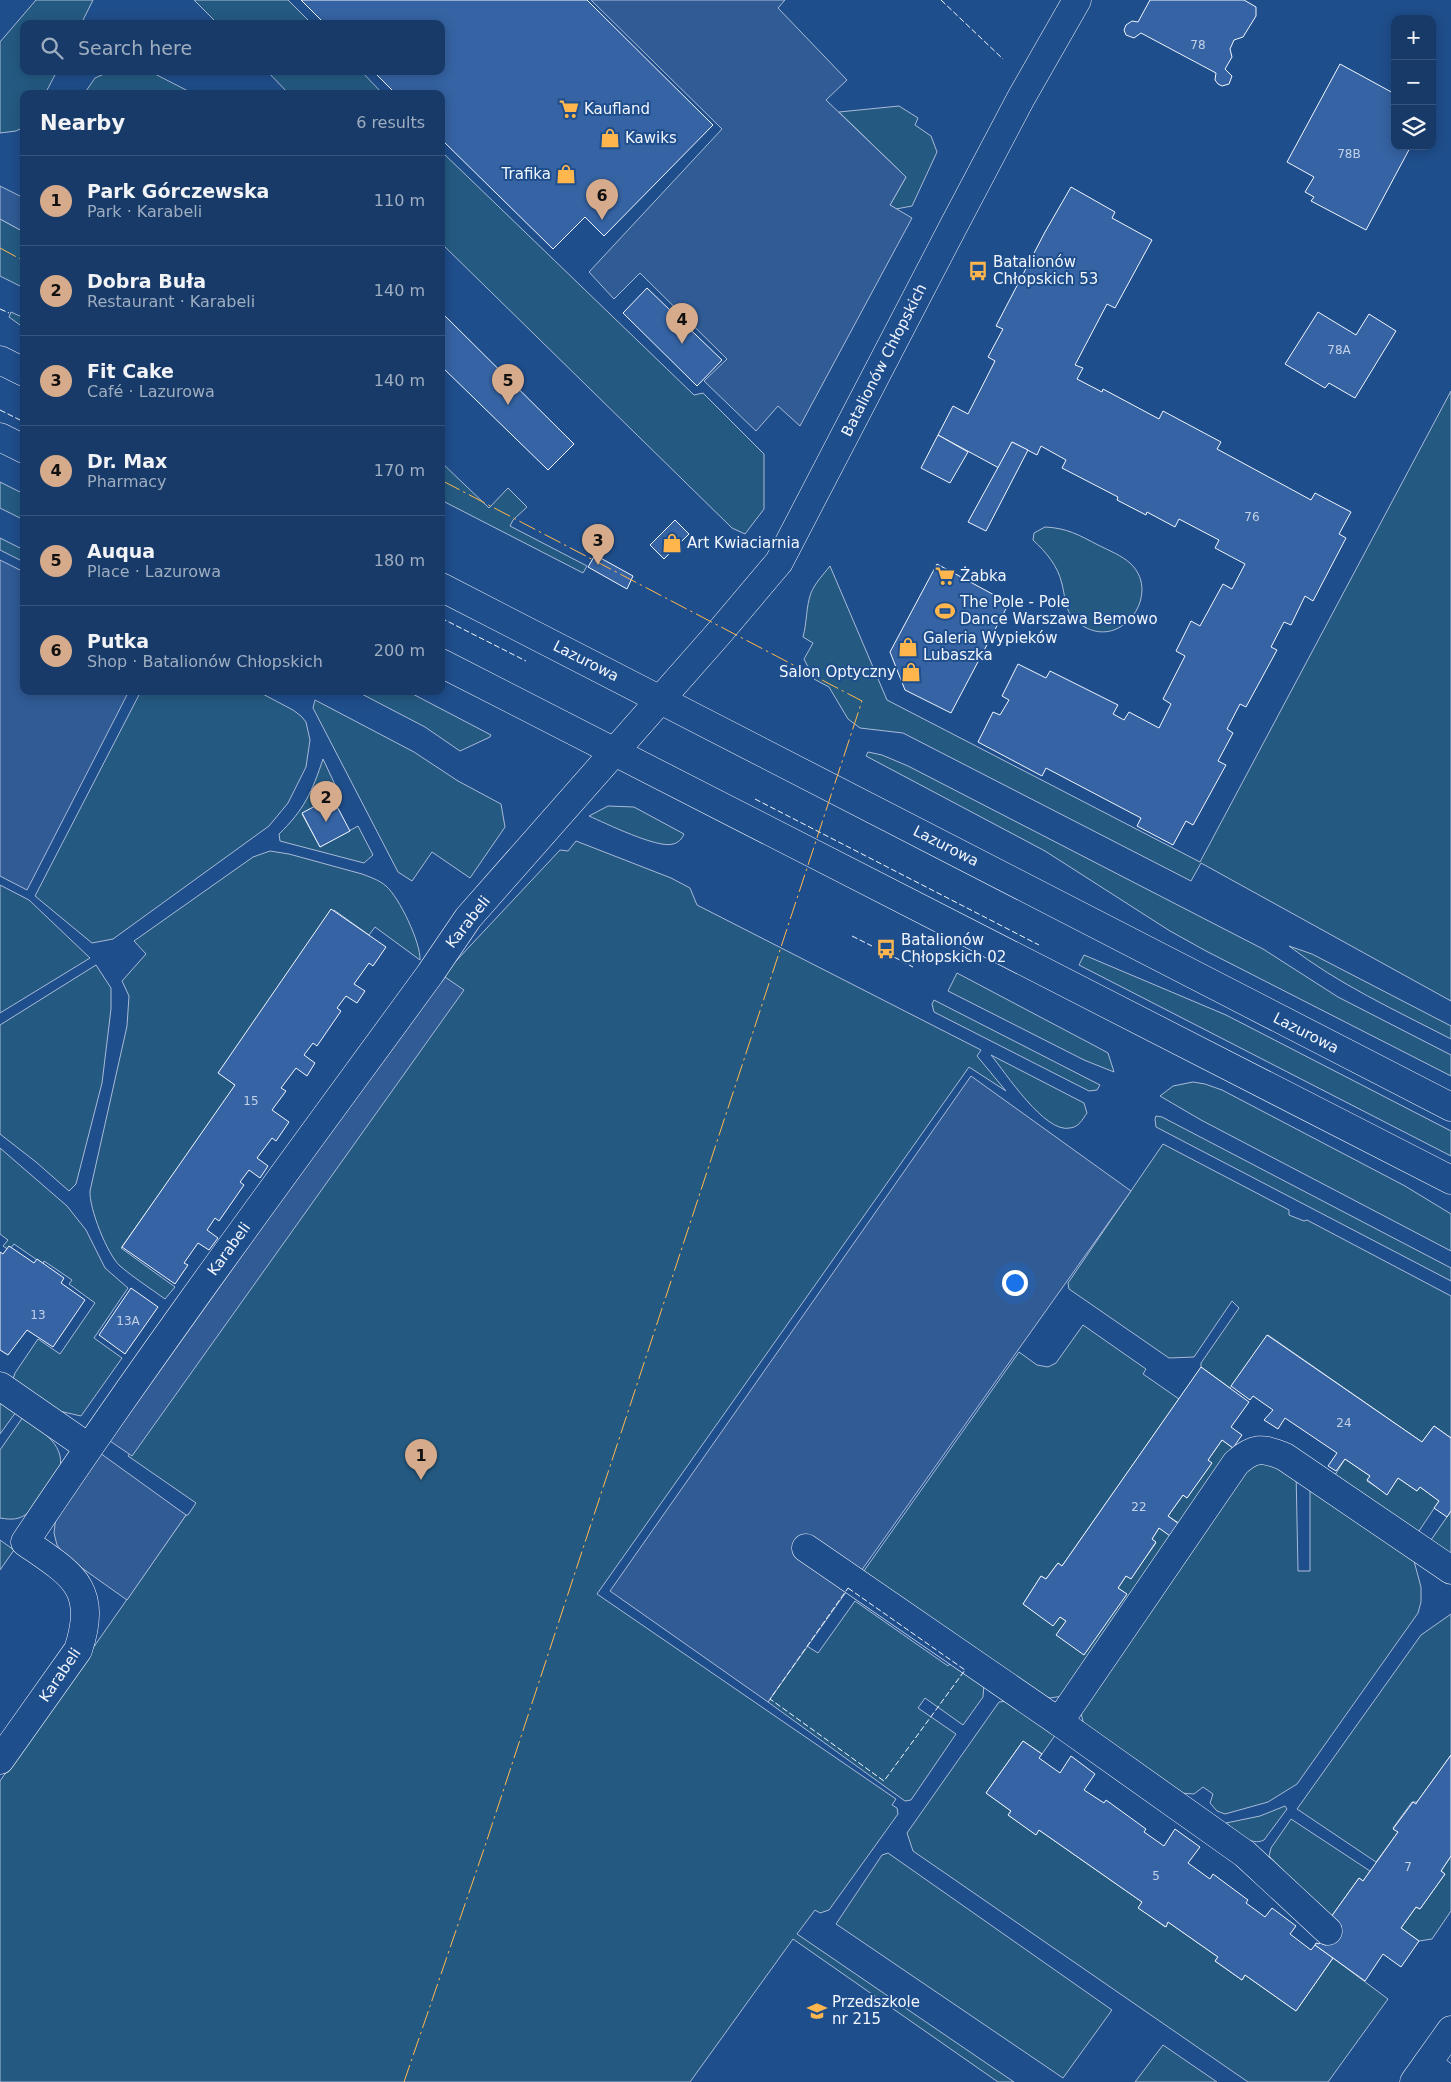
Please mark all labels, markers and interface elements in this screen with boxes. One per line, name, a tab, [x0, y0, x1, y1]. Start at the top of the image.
map controls	[1391, 15, 1436, 150]
button: +	[1391, 15, 1436, 60]
search box	[20, 20, 445, 75]
icon: search	[38, 34, 66, 62]
text: Search here	[78, 37, 192, 59]
house number: 78	[1190, 38, 1206, 52]
button: −	[1391, 60, 1436, 105]
supermarket icon: Kaufland	[558, 98, 580, 120]
place label: Kaufland	[584, 100, 650, 118]
button: layers	[1391, 105, 1436, 150]
text: Nearby	[40, 111, 125, 135]
text: 6 results	[356, 113, 425, 132]
shop icon: Kawiks	[599, 127, 621, 149]
place label: Kawiks	[625, 129, 677, 147]
house number: 78B	[1337, 147, 1361, 161]
shop icon: Trafika	[555, 163, 577, 185]
place label: Trafika	[501, 165, 551, 183]
pin: 6	[586, 179, 618, 220]
text: Park Górczewska	[87, 180, 269, 202]
text: 1	[50, 191, 62, 210]
text: 110 m	[374, 191, 425, 210]
text: Park · Karabeli	[87, 202, 202, 221]
place label: Batalionów Chłopskich 53	[993, 253, 1098, 288]
bus stop icon: Batalionów Chłopskich 53	[967, 260, 989, 282]
text: Dobra Buła	[87, 270, 206, 292]
text: 2	[50, 281, 62, 300]
text: 140 m	[374, 281, 425, 300]
street label: Batalionów Chłopskich	[838, 281, 930, 439]
text: Restaurant · Karabeli	[87, 292, 255, 311]
pin: 4	[666, 303, 698, 344]
house number: 78A	[1327, 343, 1352, 357]
text: Fit Cake	[87, 360, 174, 382]
pin: 5	[492, 364, 524, 405]
text: 3	[50, 371, 62, 390]
text: 140 m	[374, 371, 425, 390]
text: Café · Lazurowa	[87, 382, 215, 401]
text: Dr. Max	[87, 450, 167, 472]
text: 4	[50, 461, 62, 480]
text: 170 m	[374, 461, 425, 480]
text: Pharmacy	[87, 472, 167, 491]
house number: 76	[1244, 510, 1260, 524]
pin: 3	[582, 524, 614, 565]
shop icon: Art Kwiaciarnia	[661, 532, 683, 554]
place label: Art Kwiaciarnia	[687, 534, 800, 552]
text: Auqua	[87, 540, 155, 562]
text: 5	[50, 551, 62, 570]
text: 180 m	[374, 551, 425, 570]
text: Place · Lazurowa	[87, 562, 221, 581]
supermarket icon: Żabka	[934, 565, 956, 587]
place label: Żabka	[960, 566, 1007, 585]
place label: The Pole - Pole Dance Warszawa Bemowo	[959, 593, 1158, 628]
sports icon: The Pole - Pole Dance Warszawa Bemowo	[934, 600, 956, 622]
place label: Galeria Wypieków Lubaszka	[923, 629, 1057, 664]
text: Putka	[87, 630, 149, 652]
shop icon: Galeria Wypieków Lubaszka	[897, 636, 919, 658]
street label: Lazurowa	[550, 637, 622, 685]
text: 6	[50, 641, 62, 660]
text: 200 m	[374, 641, 425, 660]
text: Shop · Batalionów Chłopskich	[87, 652, 323, 671]
shop icon: Salon Optyczny	[900, 661, 922, 683]
place label: Salon Optyczny	[779, 663, 896, 681]
pin: 2	[310, 781, 342, 822]
street label: Lazurowa	[910, 822, 982, 870]
street label: Karabeli	[442, 892, 494, 952]
place label: Batalionów Chłopskich 02	[901, 931, 1006, 966]
bus stop icon: Batalionów Chłopskich 02	[875, 938, 897, 960]
street label: Lazurowa	[1270, 1009, 1342, 1057]
house number: 15	[243, 1094, 259, 1108]
street label: Karabeli	[204, 1219, 254, 1279]
your location	[1002, 1270, 1028, 1296]
house number: 13	[30, 1308, 46, 1322]
house number: 13A	[116, 1314, 141, 1328]
house number: 24	[1336, 1416, 1352, 1430]
pin: 1	[405, 1439, 437, 1480]
house number: 22	[1131, 1500, 1147, 1514]
street label: Karabeli	[35, 1645, 85, 1705]
house number: 7	[1404, 1860, 1412, 1874]
house number: 5	[1152, 1869, 1160, 1883]
place label: Przedszkole nr 215	[832, 1993, 920, 2028]
school or university icon: Przedszkole nr 215	[806, 2000, 828, 2022]

